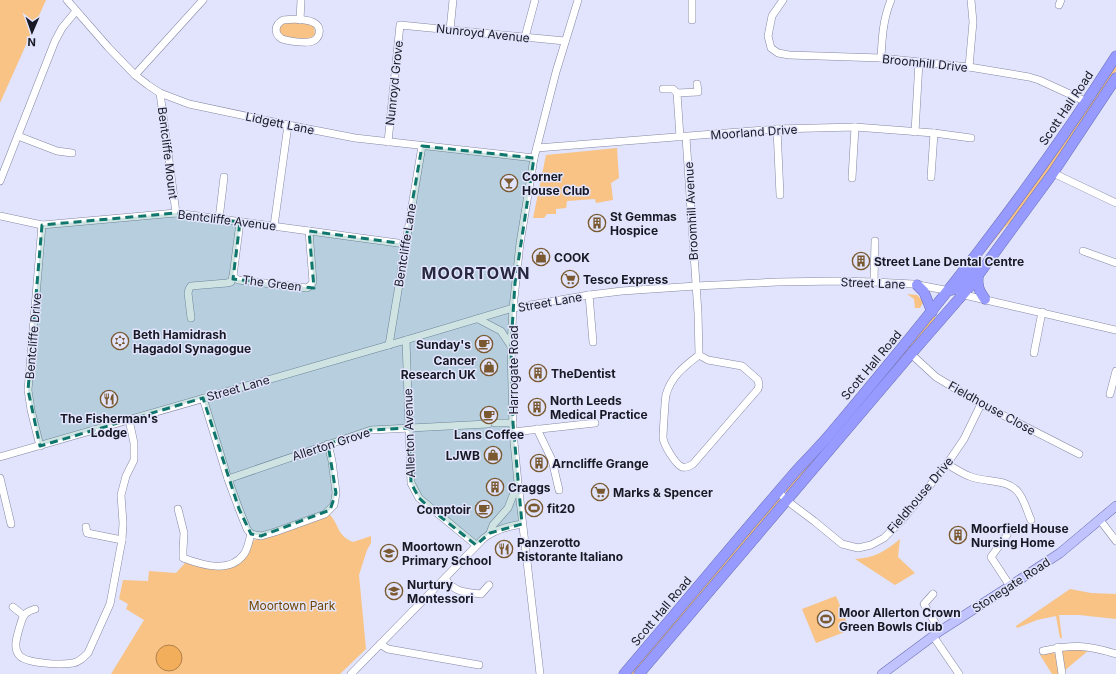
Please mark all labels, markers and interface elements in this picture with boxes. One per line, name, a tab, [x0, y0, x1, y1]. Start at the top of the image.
north arrow	[12, 12, 52, 52]
street label: Nunroyd Avenue	[436, 21, 530, 45]
text: N	[27, 35, 36, 49]
street label: Nunroyd Grove	[382, 40, 406, 126]
street label: Broomhill Drive	[881, 51, 969, 75]
street label: Scott Hall Road	[1036, 68, 1096, 148]
street label: Bentcliffe Mount	[155, 106, 181, 200]
street label: Lidgett Lane	[244, 108, 316, 138]
street label: Moorland Drive	[710, 121, 798, 143]
street label: Broomhill Avenue	[681, 161, 701, 261]
place label: Corner House Club	[522, 169, 590, 198]
bar icon: Corner House Club	[499, 173, 519, 193]
street label: Bentcliffe Lane	[391, 202, 419, 288]
street label: Bentcliffe Avenue	[177, 207, 277, 233]
place label: St Gemmas Hospice	[610, 209, 677, 238]
building icon: St Gemmas Hospice	[587, 213, 607, 233]
shop icon: COOK	[531, 247, 551, 267]
place label: COOK	[554, 250, 590, 265]
building icon: Street Lane Dental Centre	[851, 251, 871, 271]
place label: Street Lane Dental Centre	[874, 254, 1024, 269]
district label: MOORTOWN	[422, 263, 530, 283]
supermarket icon: Tesco Express	[560, 269, 580, 289]
street label: The Green	[242, 272, 302, 294]
place label: Tesco Express	[583, 272, 668, 287]
street label: Street Lane	[840, 274, 906, 292]
street label: Street Lane	[517, 289, 583, 315]
street label: Bentcliffe Drive	[22, 292, 44, 380]
street label: Harrogate Road	[506, 325, 521, 415]
place label: Beth Hamidrash Hagadol Synagogue	[133, 327, 251, 356]
street label: Scott Hall Road	[837, 327, 905, 403]
synagogue icon: Beth Hamidrash Hagadol Synagogue	[110, 331, 130, 351]
cafe icon: Sunday's	[474, 334, 494, 354]
place label: Sunday's	[416, 337, 471, 352]
place label: Cancer Research UK	[401, 353, 476, 382]
shop icon: Cancer Research UK	[479, 357, 499, 377]
building icon: TheDentist	[528, 363, 548, 383]
place label: TheDentist	[551, 366, 616, 381]
street label: Street Lane	[205, 372, 271, 404]
street label: Fieldhouse Close	[946, 378, 1038, 438]
street label: Allerton Avenue	[400, 388, 418, 478]
restaurant icon: The Fisherman's Lodge	[99, 389, 119, 409]
place label: North Leeds Medical Practice	[550, 393, 648, 422]
building icon: North Leeds Medical Practice	[527, 397, 547, 417]
cafe icon: Lans Coffee	[479, 405, 499, 425]
place label: The Fisherman's Lodge	[60, 411, 158, 440]
street label: Allerton Grove	[290, 424, 372, 464]
place label: Lans Coffee	[454, 427, 524, 442]
shop icon: LJWB	[483, 445, 503, 465]
place label: LJWB	[446, 448, 480, 463]
building icon: Arncliffe Grange	[529, 453, 549, 473]
street label: Fieldhouse Drive	[884, 454, 956, 536]
place label: Arncliffe Grange	[552, 456, 649, 471]
building icon: Craggs	[485, 477, 505, 497]
place label: Craggs	[508, 480, 551, 495]
supermarket icon: Marks & Spencer	[590, 482, 610, 502]
place label: Marks & Spencer	[613, 485, 713, 500]
sports icon: fit20	[524, 498, 544, 518]
cafe icon: Comptoir	[474, 499, 494, 519]
place label: fit20	[547, 501, 575, 516]
place label: Comptoir	[416, 502, 471, 517]
place label: Moorfield House Nursing Home	[971, 521, 1069, 550]
building icon: Moorfield House Nursing Home	[948, 525, 968, 545]
place label: Panzerotto Ristorante Italiano	[517, 535, 623, 564]
place label: Moortown Primary School	[402, 539, 491, 568]
restaurant icon: Panzerotto Ristorante Italiano	[494, 539, 514, 559]
school or university icon: Moortown Primary School	[379, 543, 399, 563]
street label: Stonegate Road	[969, 554, 1053, 616]
street label: Scott Hall Road	[627, 573, 695, 649]
place label: Nurtury Montessori	[407, 577, 473, 606]
school or university icon: Nurtury Montessori	[384, 581, 404, 601]
park label: Moortown Park	[249, 598, 336, 613]
place label: Moor Allerton Crown Green Bowls Club	[839, 605, 961, 634]
sports icon: Moor Allerton Crown Green Bowls Club	[816, 609, 836, 629]

